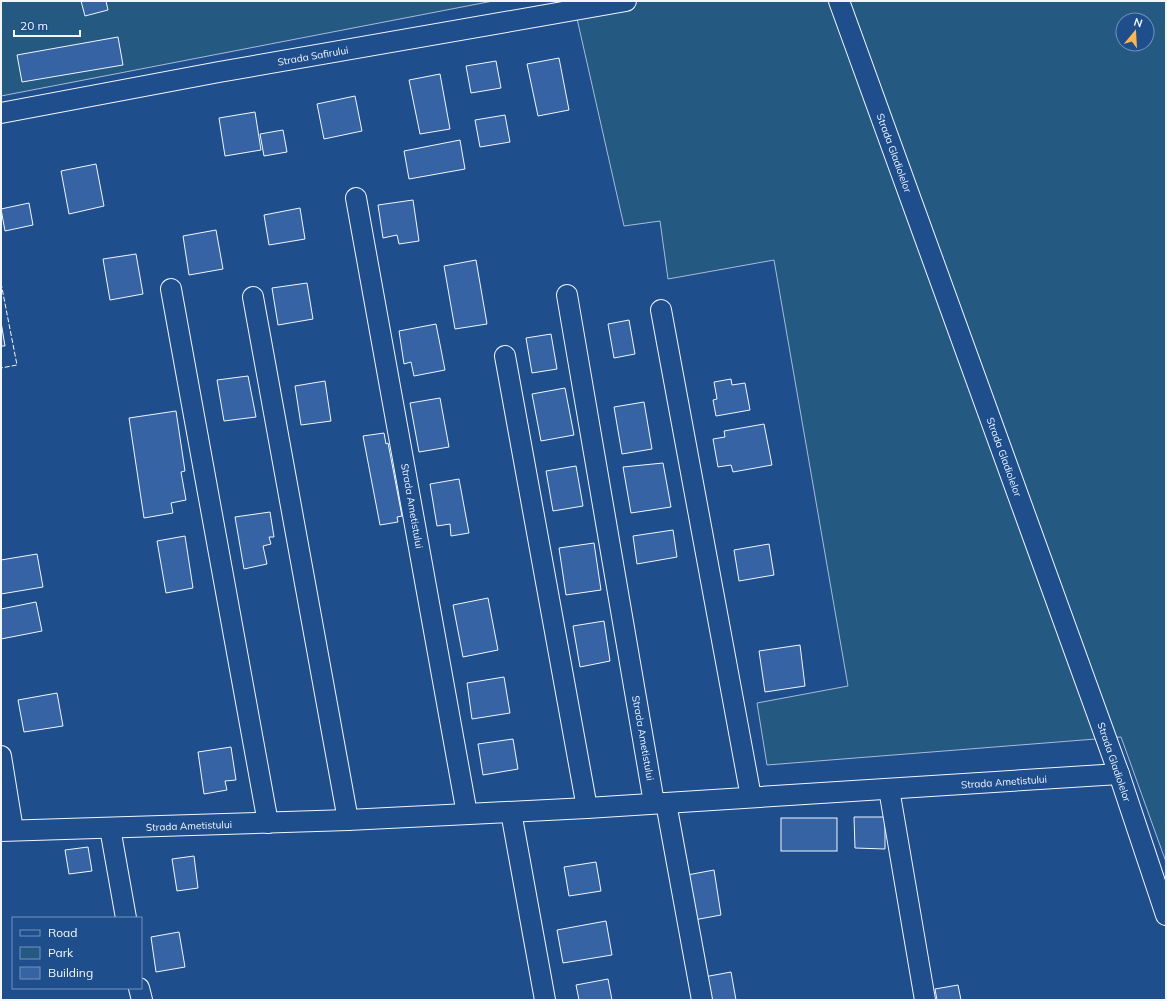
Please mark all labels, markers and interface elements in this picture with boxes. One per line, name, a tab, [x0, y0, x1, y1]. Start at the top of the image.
scale bar	[14, 12, 80, 38]
north arrow	[1115, 12, 1155, 52]
text: N	[1132, 15, 1144, 30]
text: 20 m	[20, 18, 48, 33]
street label: Strada Safirului	[277, 43, 349, 69]
street label: Strada Gladiolelor	[874, 112, 914, 195]
street label: Strada Gladiolelor	[984, 416, 1024, 499]
street label: Strada Ametistului	[398, 462, 426, 550]
street label: Strada Ametistului	[629, 694, 657, 782]
street label: Strada Gladiolelor	[1094, 721, 1134, 804]
street label: Strada Ametistului	[961, 773, 1047, 791]
street label: Strada Ametistului	[146, 818, 232, 834]
legend	[12, 917, 142, 989]
text: Road	[48, 925, 77, 940]
text: Park	[48, 945, 74, 960]
text: Building	[48, 965, 93, 980]

